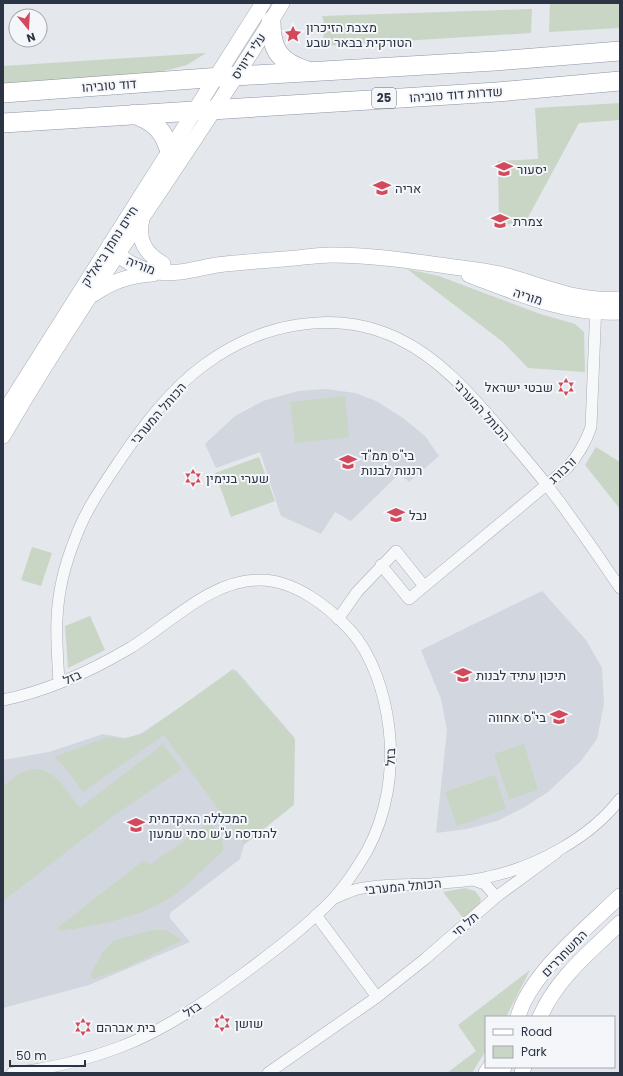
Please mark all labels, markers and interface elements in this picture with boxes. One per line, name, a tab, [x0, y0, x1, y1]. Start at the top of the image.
north arrow	[8, 8, 48, 48]
place label: מצבת הזיכרון הטורקית בבאר שבע	[306, 18, 412, 52]
place icon: מצבת הזיכרון הטורקית בבאר שבע	[283, 24, 303, 44]
text: N	[25, 29, 38, 46]
street label: עלי דיוויס	[226, 29, 271, 83]
street label: דוד טוביהו	[81, 74, 137, 97]
street label: שדרות דוד טוביהו	[409, 82, 504, 107]
road number: 25	[372, 88, 396, 108]
school or university icon: יסעור	[494, 159, 514, 179]
place label: יסעור	[517, 160, 547, 179]
school or university icon: אריה	[372, 178, 392, 198]
place label: אריה	[395, 179, 421, 198]
street label: חיים נחמן ביאליק	[76, 202, 143, 291]
school or university icon: צמרת	[490, 211, 510, 231]
place label: צמרת	[513, 212, 543, 231]
street label: מוריה	[123, 251, 158, 280]
street label: מוריה	[511, 283, 545, 310]
street label: הכותל המערבי	[449, 375, 515, 445]
synagogue icon: שבטי ישראל	[556, 377, 576, 397]
street label: הכותל המערבי	[126, 378, 191, 449]
place label: שבטי ישראל	[485, 378, 553, 397]
place label: בי"ס ממ"ד רננות לבנות	[361, 446, 422, 480]
school or university icon: בי"ס ממ"ד רננות לבנות	[338, 452, 358, 472]
street label: ורבורג	[544, 452, 581, 488]
synagogue icon: שערי בנימין	[183, 468, 203, 488]
place label: שערי בנימין	[206, 469, 269, 488]
school or university icon: נבל	[386, 505, 406, 525]
place label: נבל	[409, 506, 427, 525]
street label: בזל	[60, 665, 84, 690]
school or university icon: תיכון עתיד לבנות	[453, 665, 473, 685]
place label: תיכון עתיד לבנות	[476, 666, 566, 685]
school or university icon: בי"ס אחווה	[549, 707, 569, 727]
place label: בי"ס אחווה	[488, 708, 546, 727]
street label: בזל	[381, 747, 400, 766]
place label: המכללה האקדמית להנדסה ע"ש סמי שמעון	[149, 809, 277, 843]
school or university icon: המכללה האקדמית להנדסה ע"ש סמי שמעון	[126, 815, 146, 835]
street label: הכותל המערבי	[364, 874, 442, 899]
street label: תל חי	[448, 907, 483, 941]
street label: המשחררים	[537, 926, 592, 981]
street label: בזל	[179, 996, 205, 1022]
synagogue icon: שושן	[212, 1013, 232, 1033]
place label: שושן	[235, 1014, 263, 1033]
legend	[485, 1016, 615, 1068]
synagogue icon: בית אברהם	[73, 1017, 93, 1037]
place label: בית אברהם	[96, 1018, 156, 1037]
text: Road	[521, 1023, 552, 1040]
scale bar	[10, 1042, 85, 1068]
text: Park	[521, 1043, 548, 1060]
text: 50 m	[16, 1047, 47, 1064]

